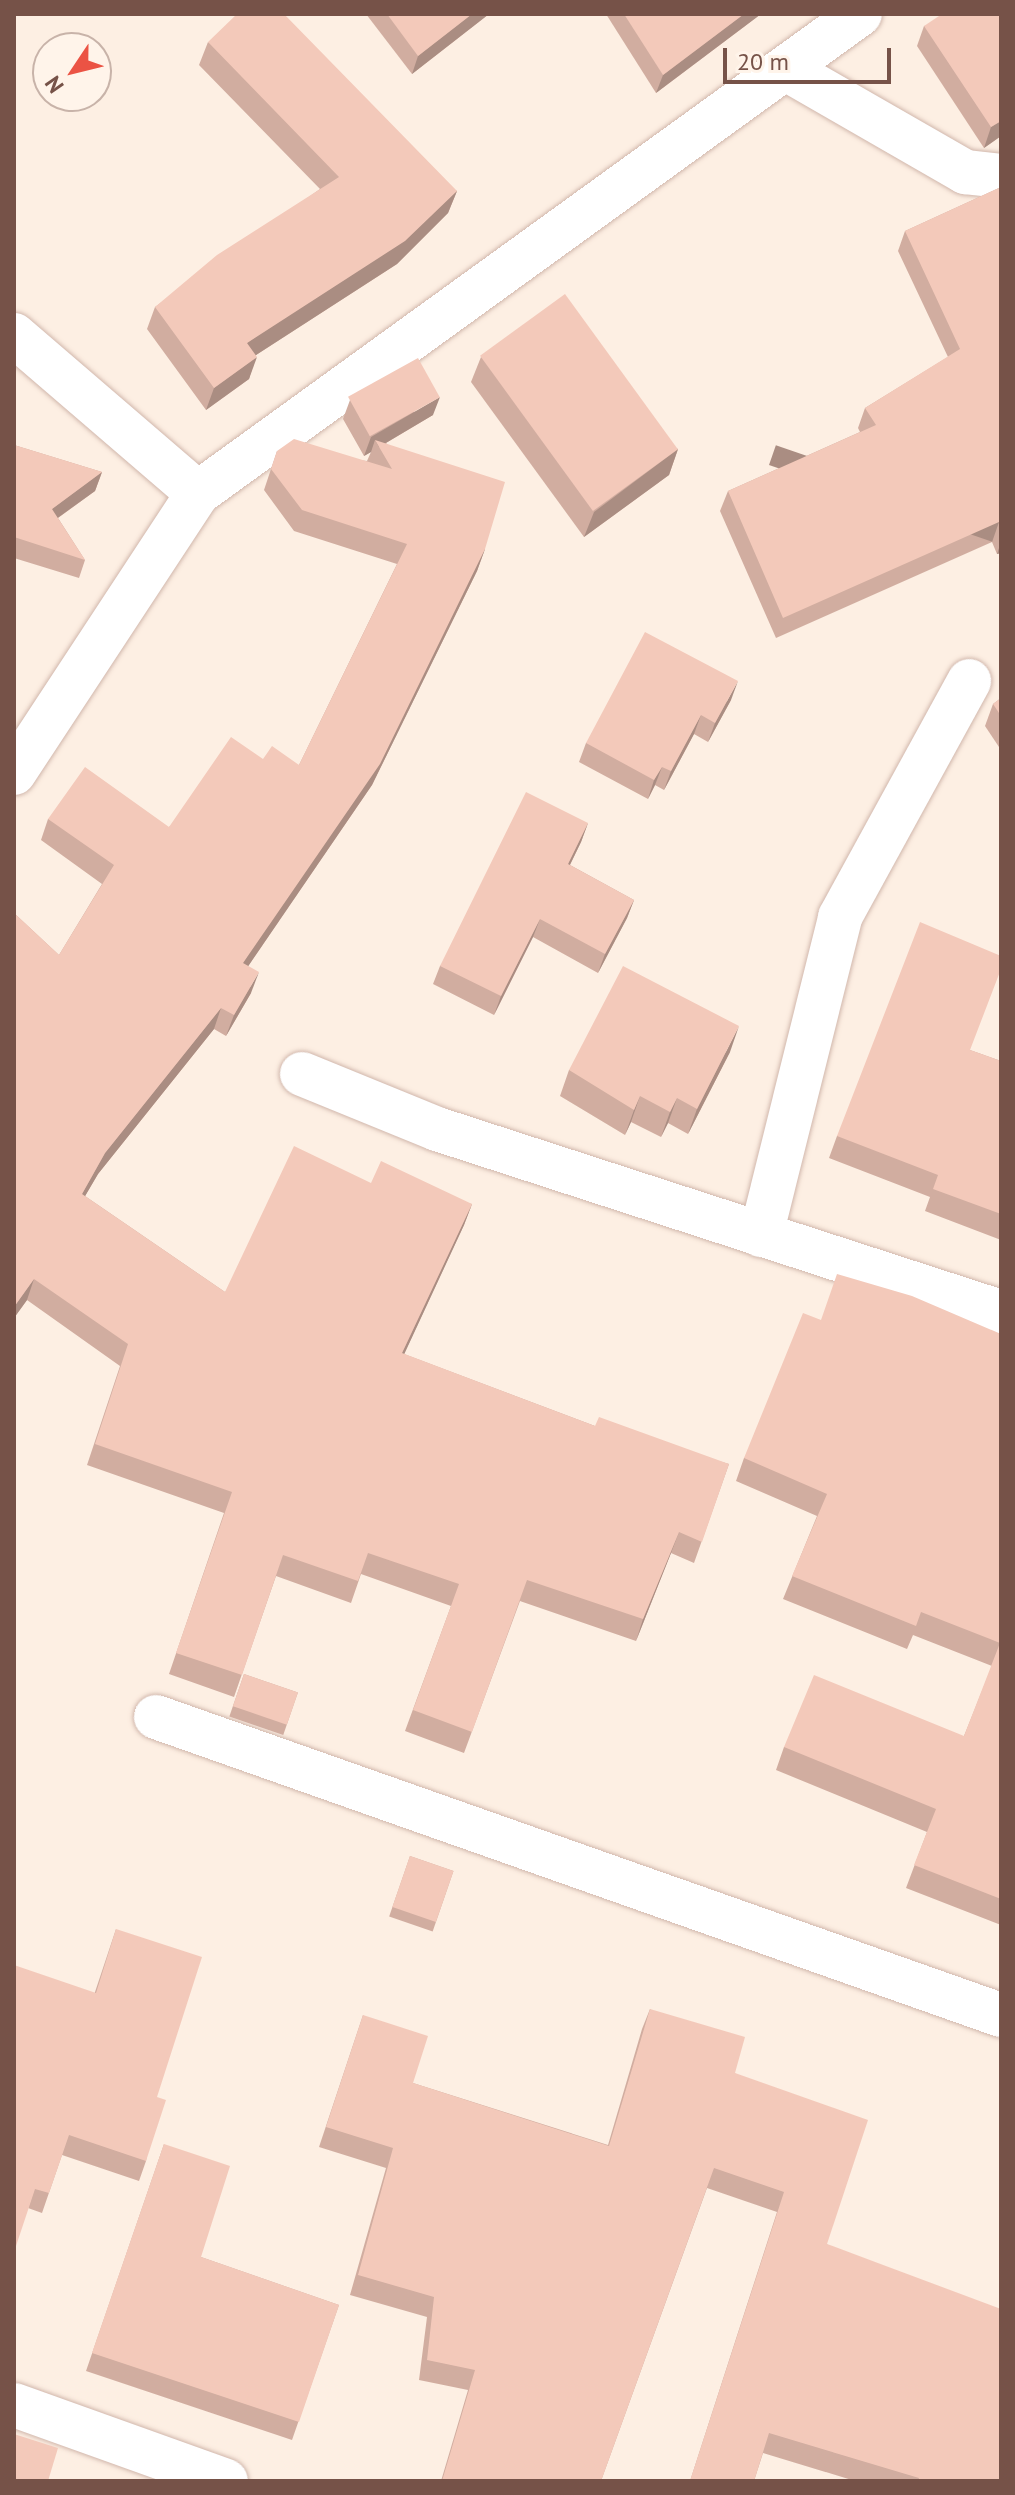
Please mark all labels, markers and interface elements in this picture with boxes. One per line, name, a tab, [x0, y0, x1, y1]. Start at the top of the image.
north arrow	[32, 32, 112, 112]
scale bar	[727, 32, 895, 82]
text: 20 m	[737, 46, 789, 77]
text: N	[38, 71, 70, 99]

